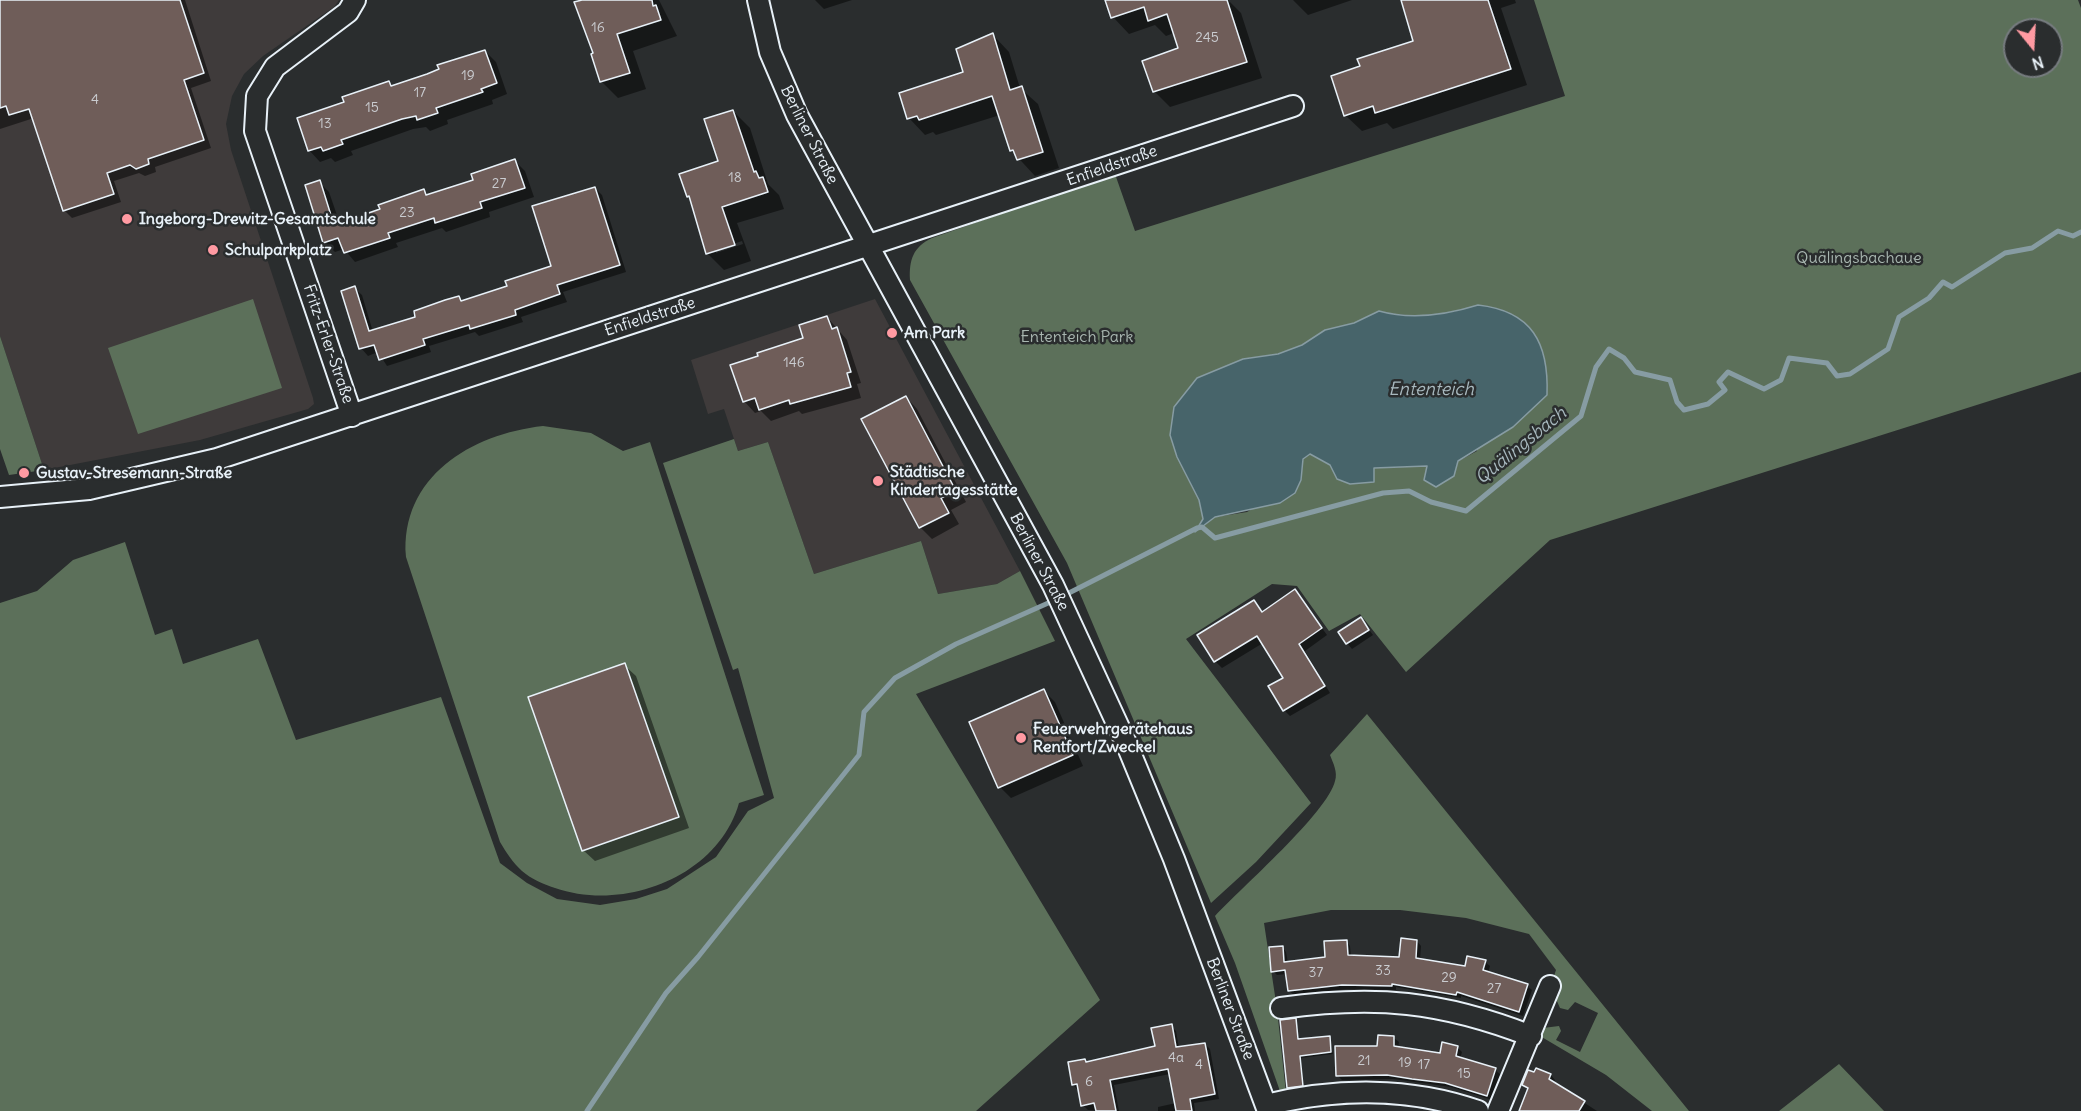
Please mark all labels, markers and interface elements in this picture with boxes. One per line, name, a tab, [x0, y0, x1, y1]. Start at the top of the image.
north arrow	[2003, 18, 2063, 78]
house number: 16	[591, 20, 605, 36]
house number: 245	[1195, 30, 1219, 46]
text: N	[2030, 52, 2046, 74]
house number: 19	[461, 68, 475, 84]
street label: Berliner Straße	[776, 83, 842, 187]
house number: 17	[414, 85, 426, 101]
house number: 4	[91, 92, 99, 108]
house number: 15	[365, 100, 379, 116]
house number: 13	[318, 116, 332, 132]
street label: Enfieldstraße	[1064, 142, 1160, 190]
house number: 18	[728, 170, 742, 186]
house number: 27	[492, 176, 506, 192]
house number: 23	[399, 205, 415, 221]
place label: Ingeborg-Drewitz-Gesamtschule	[139, 209, 376, 229]
marker: Ingeborg-Drewitz-Gesamtschule	[120, 212, 134, 226]
place label: Schulparkplatz	[225, 240, 332, 260]
marker: Schulparkplatz	[206, 243, 220, 257]
park label: Quälingsbachaue	[1796, 248, 1922, 268]
street label: Fritz-Erler-Straße	[299, 282, 357, 406]
street label: Enfieldstraße	[602, 293, 698, 341]
place label: Am Park	[904, 323, 965, 343]
marker: Am Park	[885, 326, 899, 340]
park label: Ententeich Park	[1020, 327, 1134, 347]
house number: 146	[783, 355, 805, 371]
water label: Ententeich	[1388, 379, 1474, 401]
water label: Quälingsbach	[1471, 403, 1571, 489]
place label: Städtische Kindertagesstätte	[890, 462, 1018, 500]
place label: Gustav-Stresemann-Straße	[36, 463, 232, 483]
marker: Gustav-Stresemann-Straße	[17, 466, 31, 480]
marker: Städtische Kindertagesstätte	[871, 474, 885, 488]
street label: Berliner Straße	[1005, 510, 1073, 614]
place label: Feuerwehrgerätehaus Rentfort/Zweckel	[1033, 719, 1193, 757]
marker: Feuerwehrgerätehaus Rentfort/Zweckel	[1014, 731, 1028, 745]
street label: Berliner Straße	[1202, 955, 1258, 1063]
house number: 33	[1375, 963, 1391, 979]
house number: 37	[1309, 965, 1323, 981]
house number: 29	[1441, 970, 1457, 986]
house number: 27	[1487, 981, 1501, 997]
house number: 4a	[1168, 1050, 1184, 1066]
house number: 21	[1357, 1053, 1371, 1069]
house number: 19	[1398, 1055, 1412, 1071]
house number: 4	[1195, 1057, 1203, 1073]
house number: 17	[1418, 1057, 1430, 1073]
house number: 15	[1457, 1066, 1471, 1082]
house number: 6	[1085, 1074, 1093, 1090]

